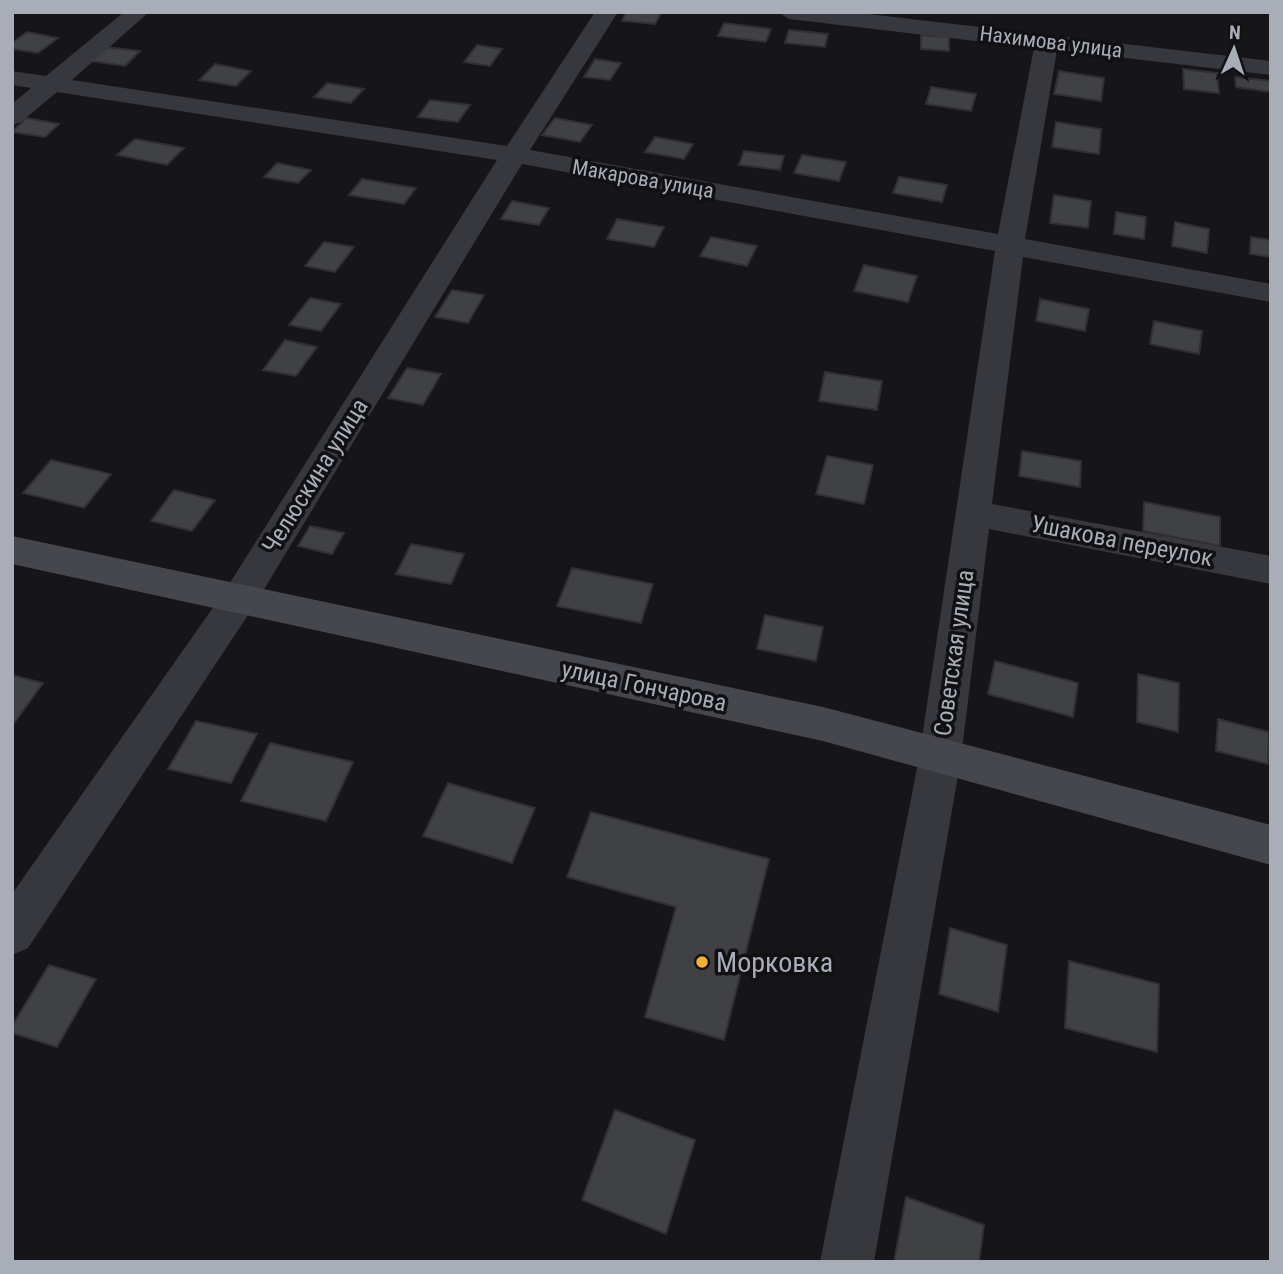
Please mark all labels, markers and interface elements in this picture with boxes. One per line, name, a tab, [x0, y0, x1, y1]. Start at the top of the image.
north arrow	[1199, 14, 1269, 84]
street label: Нахимова улица	[978, 21, 1124, 63]
text: N	[1228, 21, 1241, 44]
street label: Макарова улица	[570, 155, 716, 203]
street label: Челюскина улица	[256, 394, 374, 558]
street label: Ушакова переулок	[1029, 510, 1216, 572]
street label: Советская улица	[928, 568, 980, 738]
street label: улица Гончарова	[559, 655, 729, 717]
place label: Морковка	[716, 946, 833, 979]
marker: Морковка	[694, 954, 710, 970]

